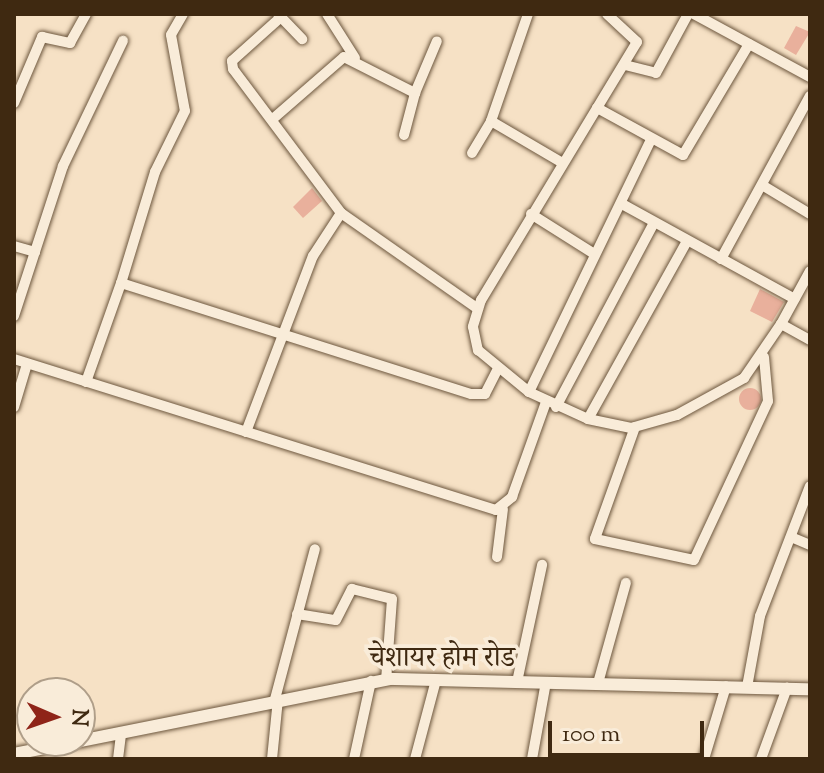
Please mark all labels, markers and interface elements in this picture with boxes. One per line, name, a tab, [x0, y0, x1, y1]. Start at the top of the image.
street label: चेशायर होम रोड	[369, 642, 515, 676]
north arrow	[16, 677, 96, 757]
scale bar	[552, 705, 708, 755]
text: N	[62, 708, 94, 727]
text: 100 m	[562, 718, 620, 752]

